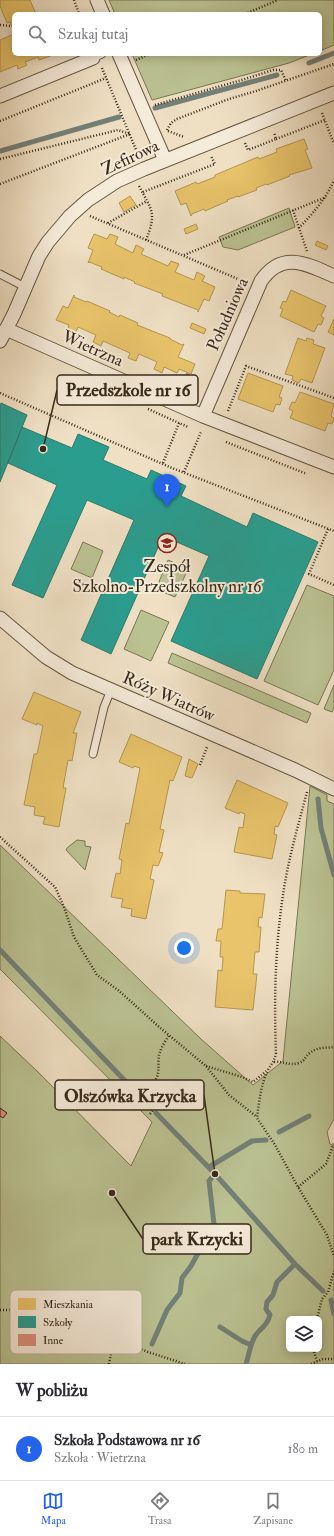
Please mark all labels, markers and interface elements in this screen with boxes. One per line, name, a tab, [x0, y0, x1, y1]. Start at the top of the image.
search box	[12, 12, 322, 56]
icon: search	[26, 23, 48, 45]
text: Szukaj tutaj	[58, 25, 128, 44]
street label: Zefirowa	[98, 135, 163, 180]
street label: Południowa	[202, 274, 253, 354]
street label: Wietrzna	[58, 325, 128, 372]
callout: Przedszkole nr 16	[57, 375, 198, 405]
text: Przedszkole nr 16	[66, 379, 192, 402]
pin: 1	[154, 474, 180, 507]
school or university icon: Zespół Szkolno-Przedszkolny nr 16	[156, 532, 178, 554]
place label: Zespół Szkolno-Przedszkolny nr 16	[72, 556, 263, 598]
street label: Róży Wiatrów	[119, 667, 219, 727]
your location	[174, 938, 194, 958]
callout: Olszówka Krzycka	[55, 1080, 204, 1110]
text: Olszówka Krzycka	[64, 1085, 197, 1108]
callout: park Krzycki	[143, 1224, 251, 1254]
text: park Krzycki	[150, 1228, 243, 1251]
legend	[10, 1290, 142, 1354]
text: Mieszkania	[43, 1298, 93, 1311]
text: Szkoły	[43, 1316, 73, 1330]
map controls	[286, 1316, 322, 1352]
button: layers	[286, 1316, 322, 1352]
text: Inne	[43, 1334, 64, 1347]
text: W pobliżu	[16, 1380, 88, 1401]
text: Szkoła Podstawowa nr 16	[54, 1431, 200, 1450]
text: 1	[27, 1441, 31, 1457]
text: 180 m	[288, 1441, 318, 1457]
text: Szkoła · Wietrzna	[54, 1450, 146, 1466]
tab: Mapa	[41, 1490, 66, 1527]
tab: Trasa	[148, 1490, 172, 1527]
tab: Zapisane	[253, 1490, 293, 1527]

